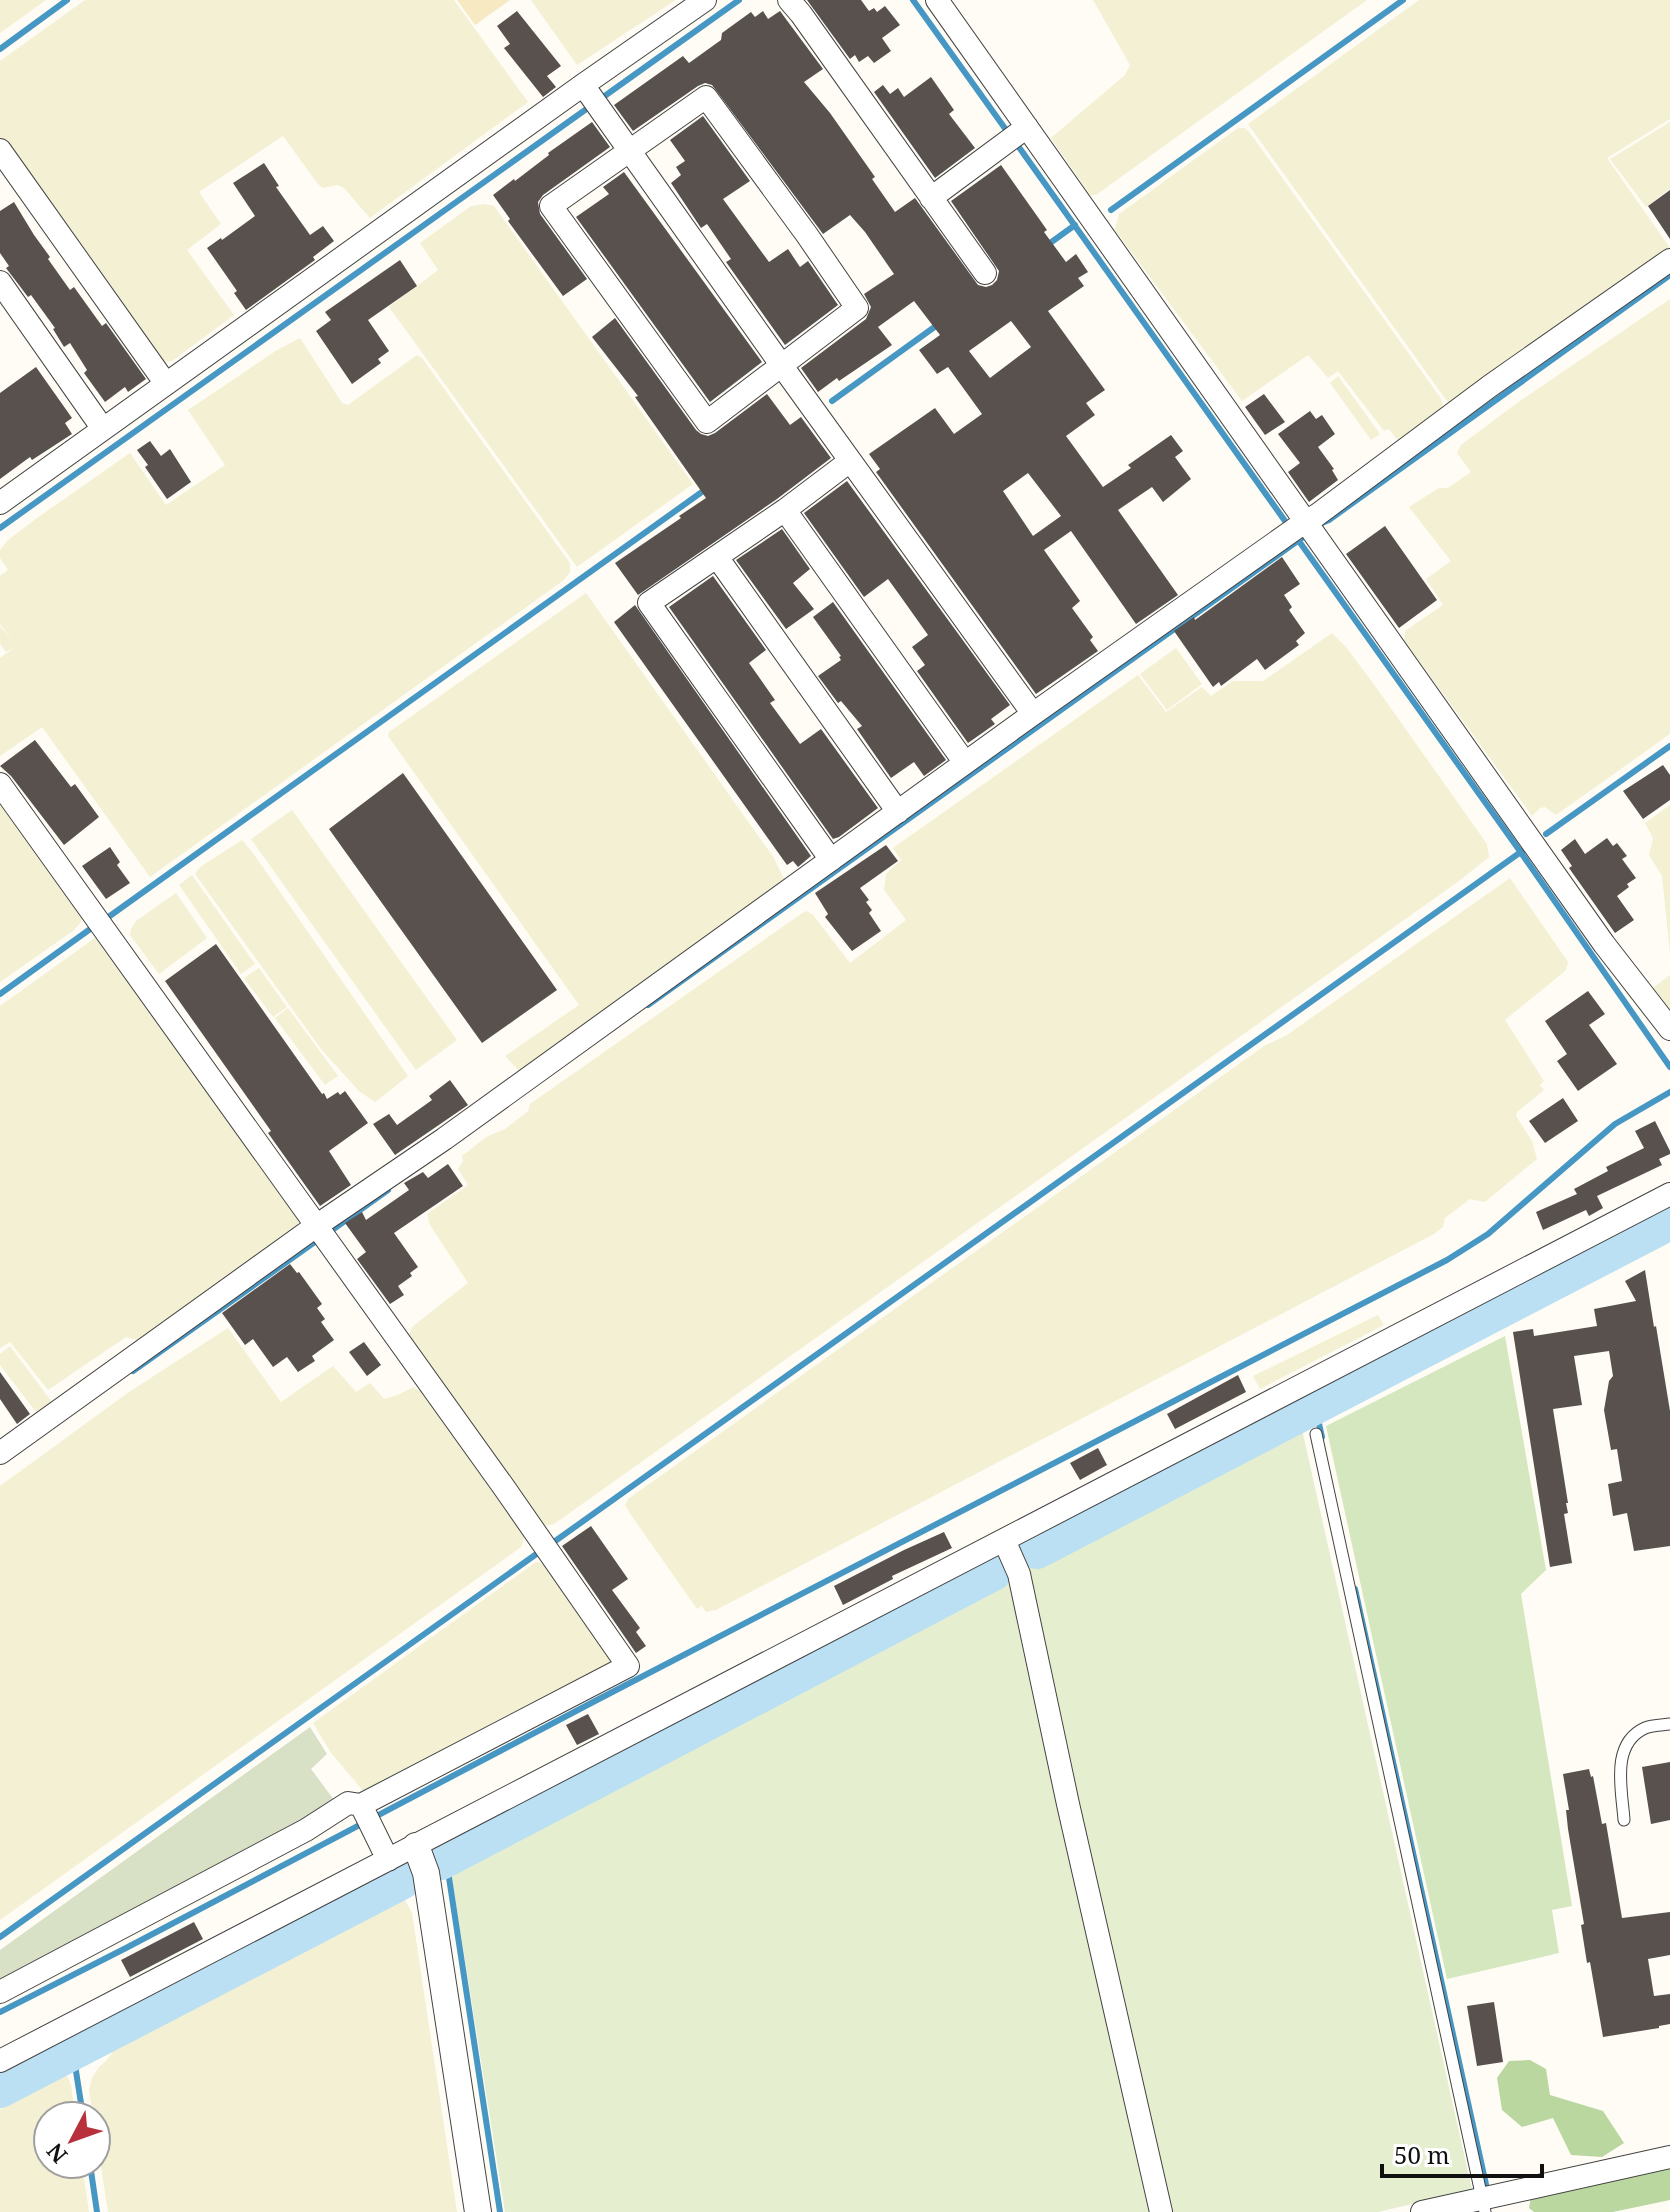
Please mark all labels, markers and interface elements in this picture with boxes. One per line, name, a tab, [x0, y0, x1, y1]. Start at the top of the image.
north arrow	[32, 2100, 112, 2180]
scale bar	[1382, 2128, 1542, 2178]
text: N	[39, 2137, 73, 2170]
text: 50 m	[1394, 2138, 1450, 2171]

